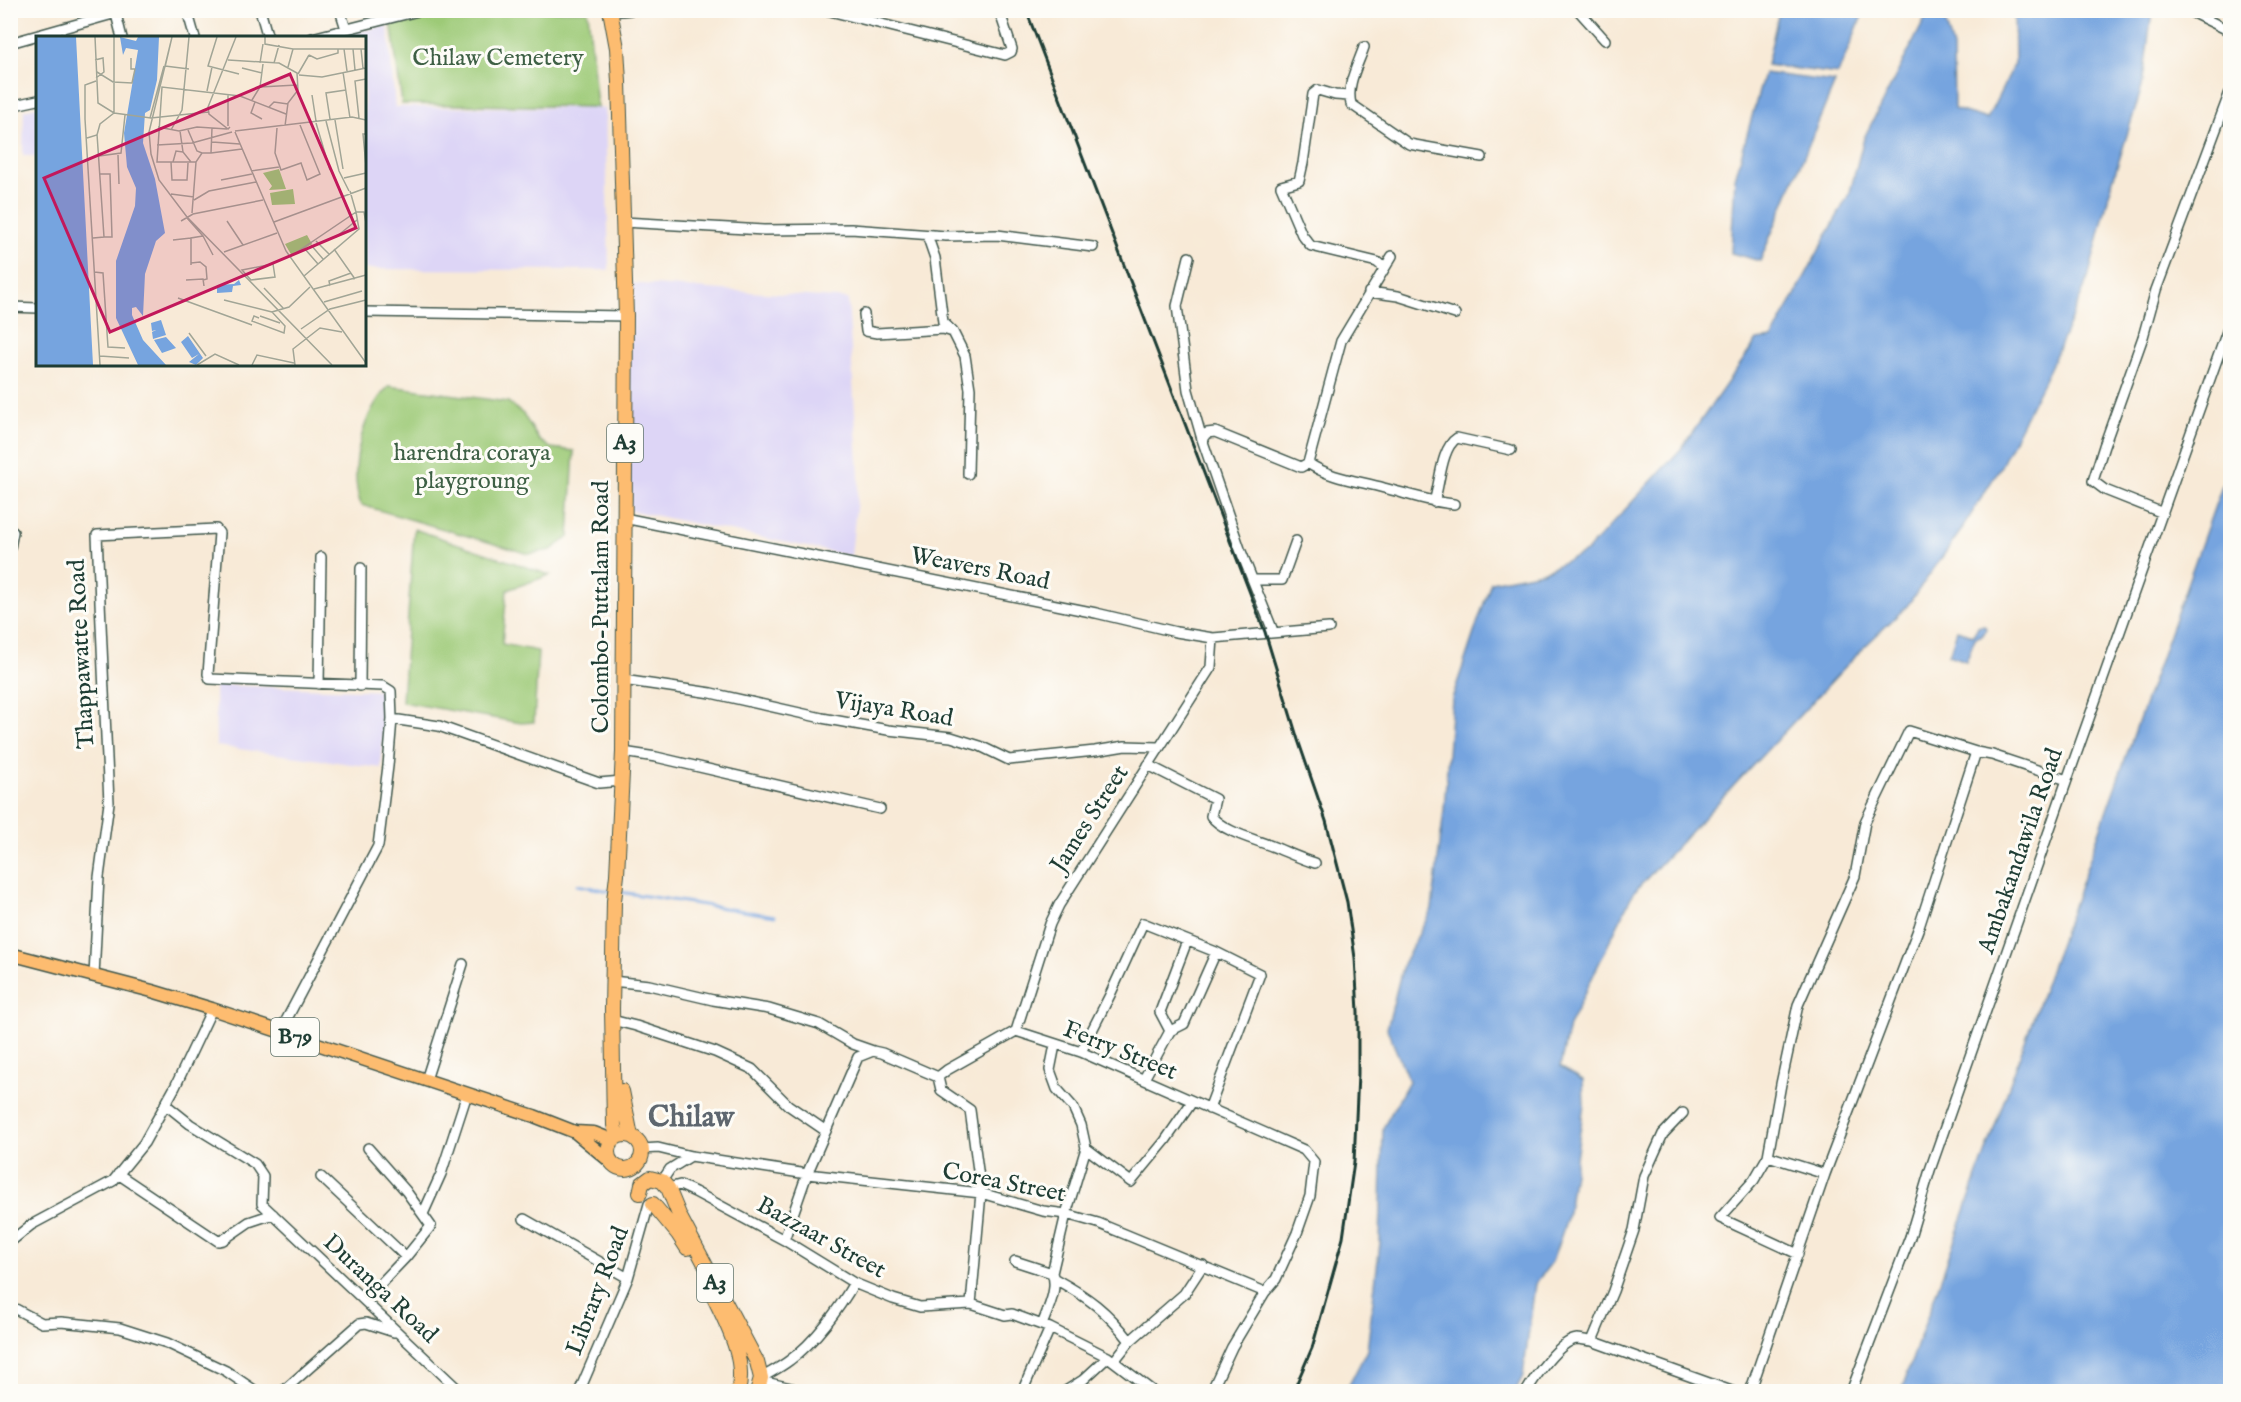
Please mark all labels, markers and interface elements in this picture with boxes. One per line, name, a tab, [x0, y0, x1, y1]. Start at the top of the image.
inset map	[36, 36, 366, 366]
park label: Chilaw Cemetery	[412, 43, 584, 74]
road number: A3	[607, 424, 643, 462]
park label: harendra coraya playgroung	[393, 438, 551, 497]
street label: Colombo-Puttalam Road	[586, 480, 617, 733]
street label: Weavers Road	[908, 540, 1052, 598]
street label: Thappawatte Road	[62, 558, 102, 750]
street label: Vijaya Road	[832, 685, 956, 735]
street label: Ambakandawila Road	[1971, 744, 2071, 959]
street label: James Street	[1042, 759, 1136, 881]
street label: Ferry Street	[1058, 1014, 1182, 1088]
road number: B79	[271, 1018, 319, 1056]
district label: Chilaw	[648, 1099, 735, 1137]
street label: Corea Street	[940, 1156, 1068, 1210]
street label: Bazzaar Street	[751, 1190, 891, 1286]
street label: Library Road	[559, 1222, 637, 1360]
street label: Duranga Road	[316, 1228, 444, 1350]
road number: A3	[697, 1264, 733, 1302]

